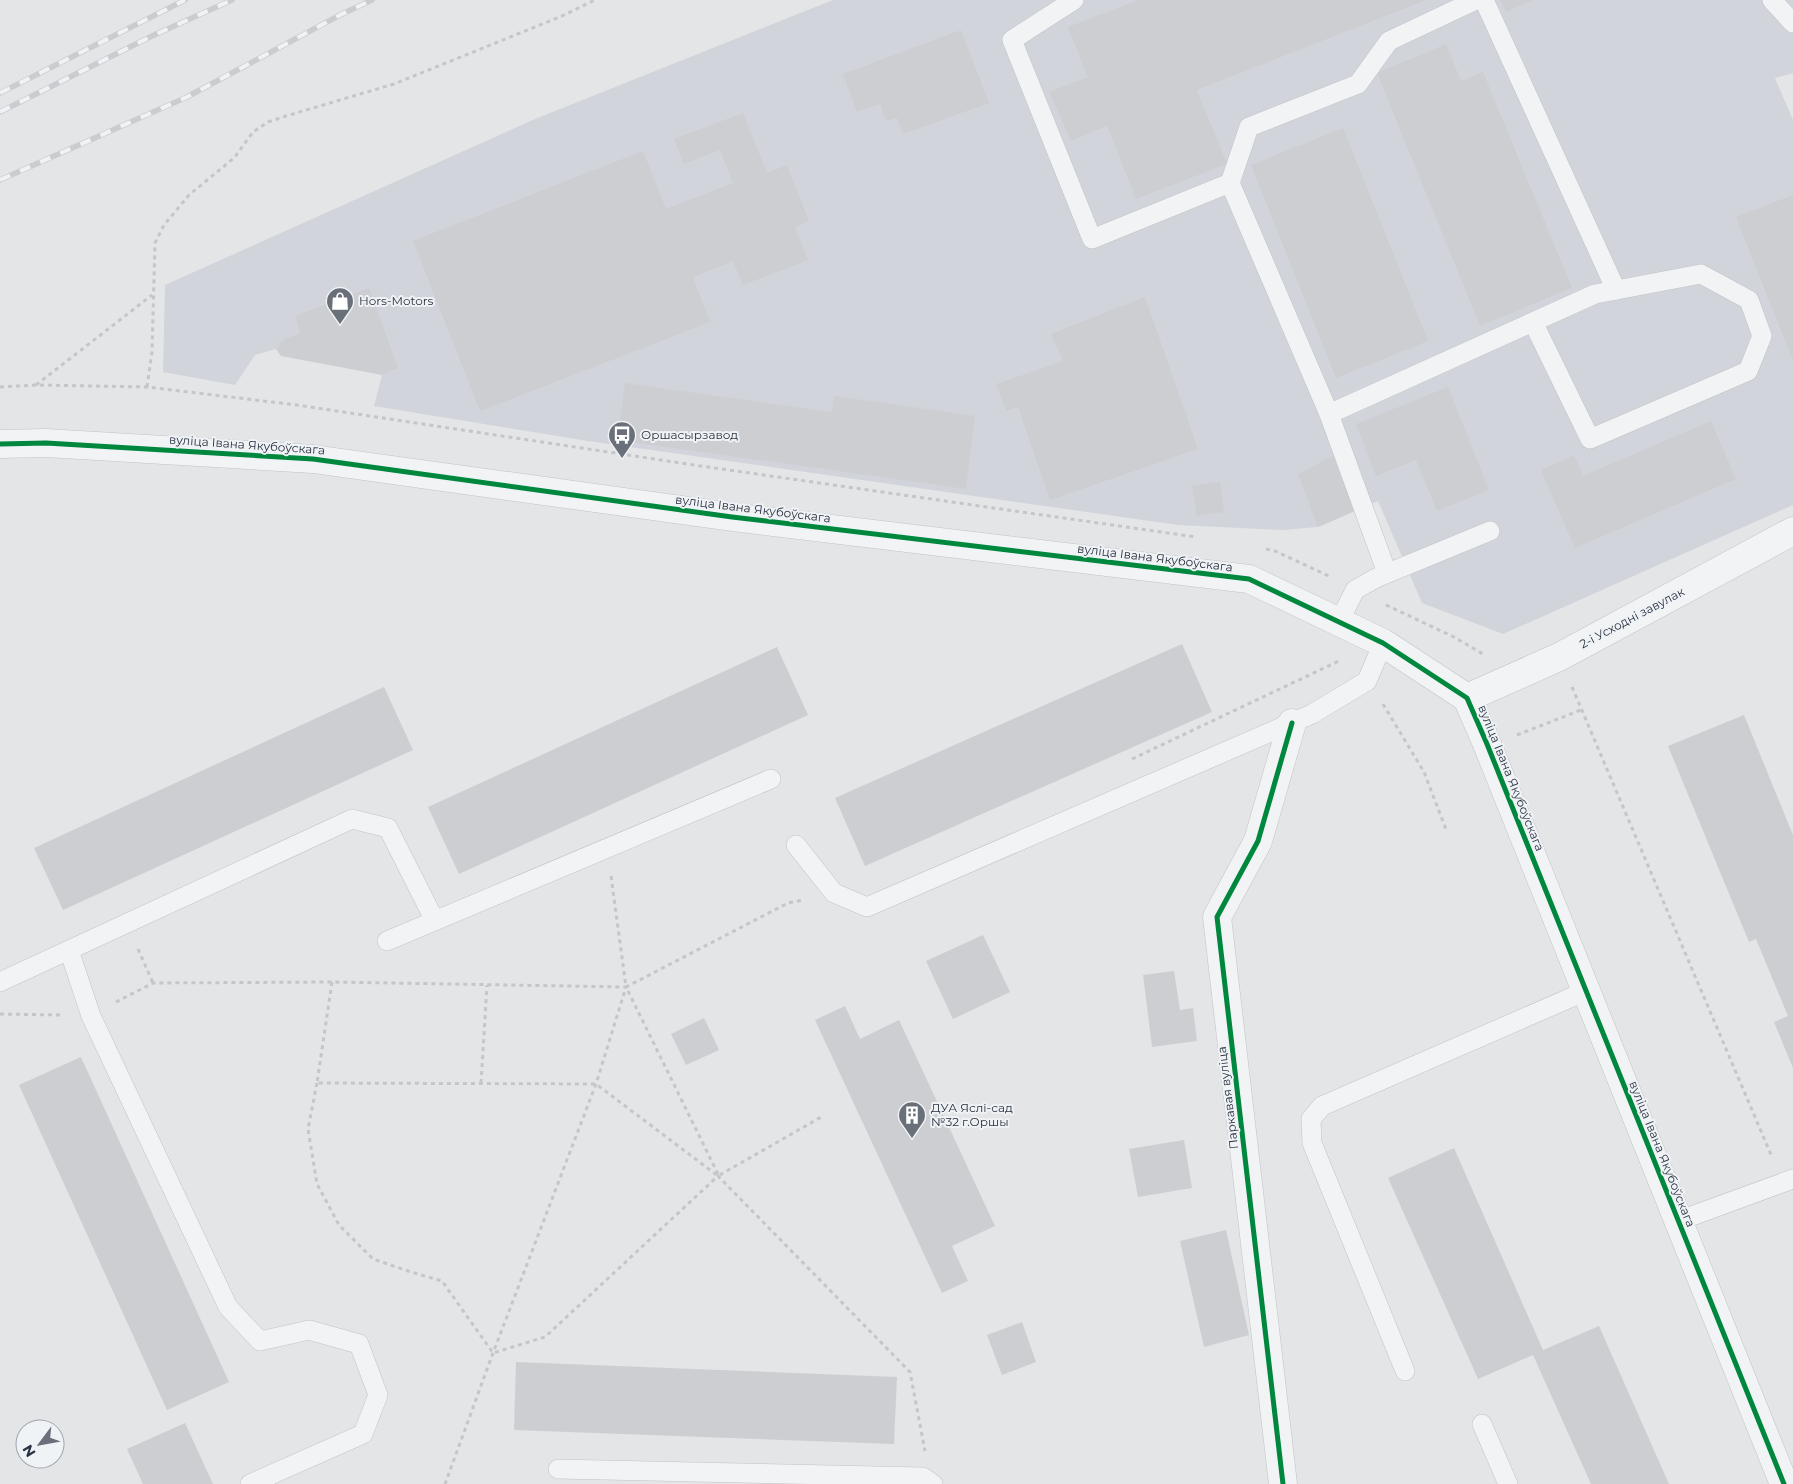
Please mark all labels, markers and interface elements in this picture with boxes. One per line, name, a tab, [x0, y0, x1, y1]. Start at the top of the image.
shop icon: Hors-Motors	[325, 286, 355, 325]
place label: Hors-Motors	[359, 293, 433, 308]
bus stop icon: Оршасырзавод	[607, 420, 637, 459]
place label: Оршасырзавод	[641, 427, 738, 442]
street label: вуліца Івана Якубоўскага	[168, 432, 326, 457]
street label: вуліца Івана Якубоўскага	[674, 492, 832, 525]
street label: вуліца Івана Якубоўскага	[1076, 541, 1234, 574]
street label: 2-і Усходні завулак	[1577, 584, 1687, 652]
street label: вуліца Івана Якубоўскага	[1475, 702, 1548, 853]
street label: Паркавая вуліца	[1214, 1046, 1241, 1150]
street label: вуліца Івана Якубоўскага	[1626, 1078, 1699, 1229]
building icon: ДУА Яслі-сад №32 г.Оршы	[897, 1100, 927, 1139]
place label: ДУА Яслі-сад №32 г.Оршы	[931, 1100, 1013, 1129]
north arrow	[15, 1419, 65, 1469]
text: N	[18, 1441, 40, 1460]

